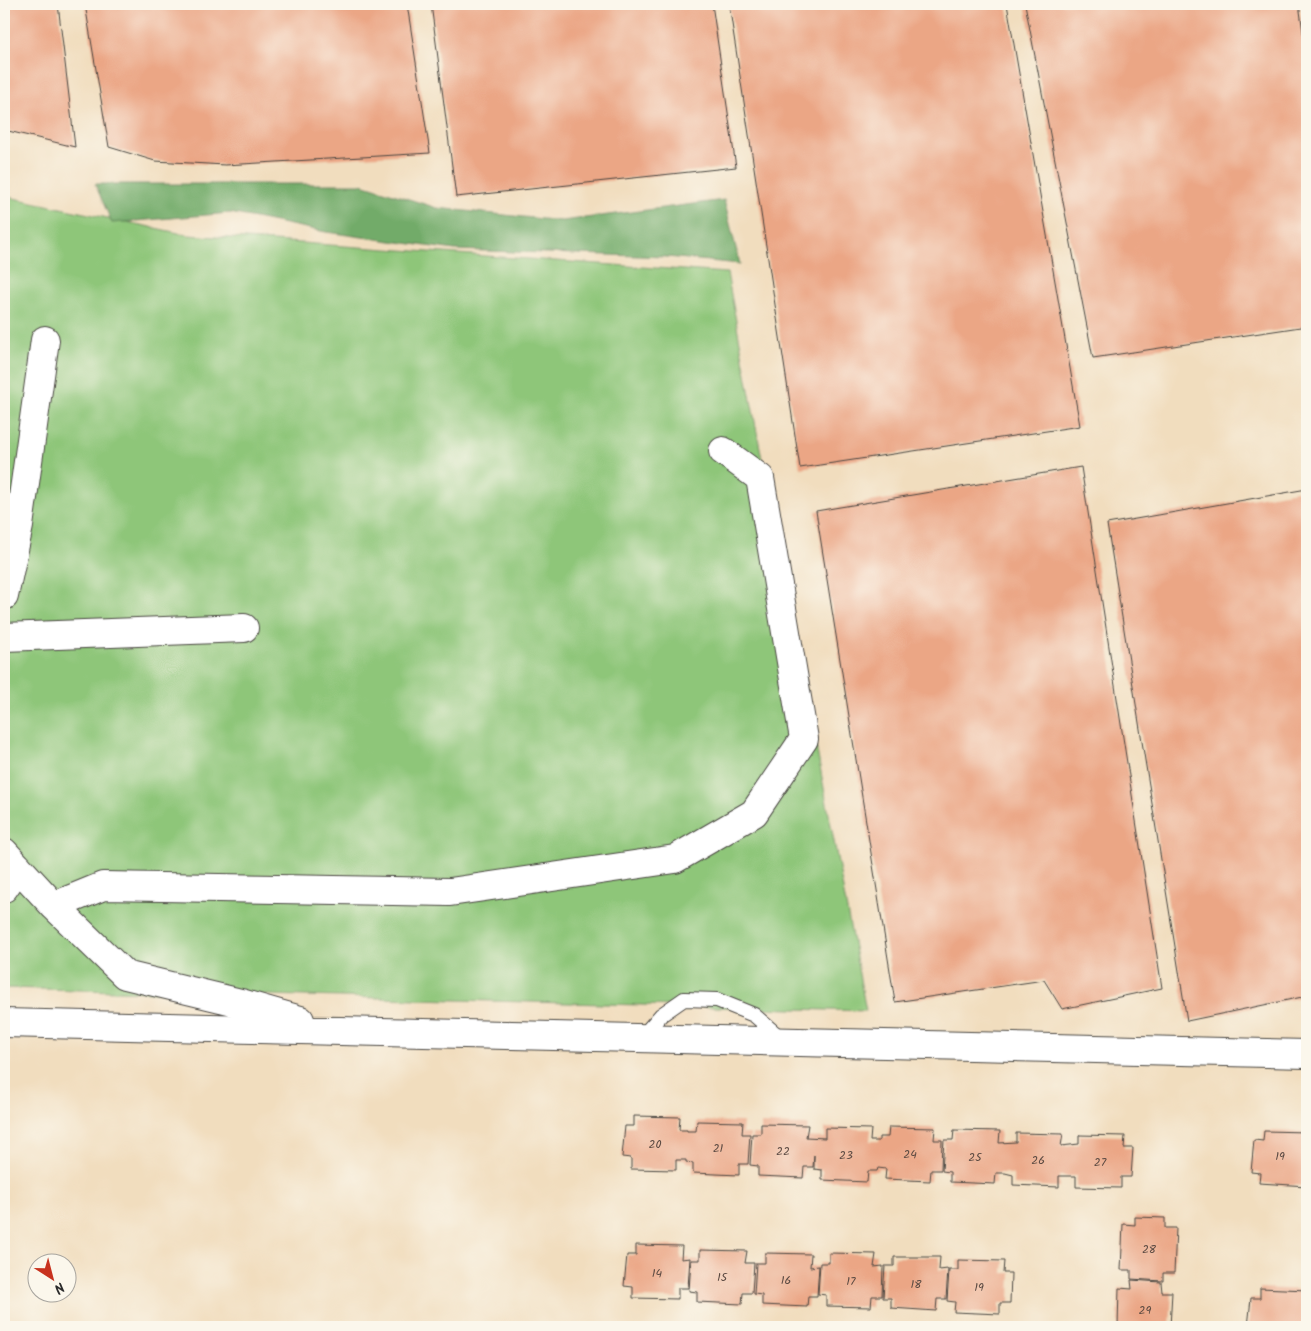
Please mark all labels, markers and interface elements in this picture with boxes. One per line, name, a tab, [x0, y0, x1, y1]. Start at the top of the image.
house number: 20	[649, 1135, 661, 1154]
house number: 21	[713, 1139, 724, 1158]
house number: 22	[776, 1142, 790, 1161]
house number: 24	[903, 1145, 917, 1164]
house number: 23	[839, 1146, 853, 1165]
house number: 19	[1275, 1147, 1285, 1166]
house number: 25	[968, 1148, 983, 1167]
house number: 26	[1031, 1151, 1045, 1170]
house number: 27	[1094, 1153, 1107, 1172]
house number: 28	[1142, 1240, 1157, 1259]
north arrow	[28, 1254, 78, 1304]
house number: 14	[652, 1264, 663, 1283]
house number: 15	[717, 1268, 729, 1287]
house number: 16	[781, 1271, 791, 1290]
house number: 17	[846, 1272, 856, 1291]
house number: 18	[911, 1275, 922, 1294]
text: N	[49, 1276, 69, 1299]
house number: 19	[974, 1278, 984, 1297]
house number: 29	[1139, 1301, 1152, 1320]

